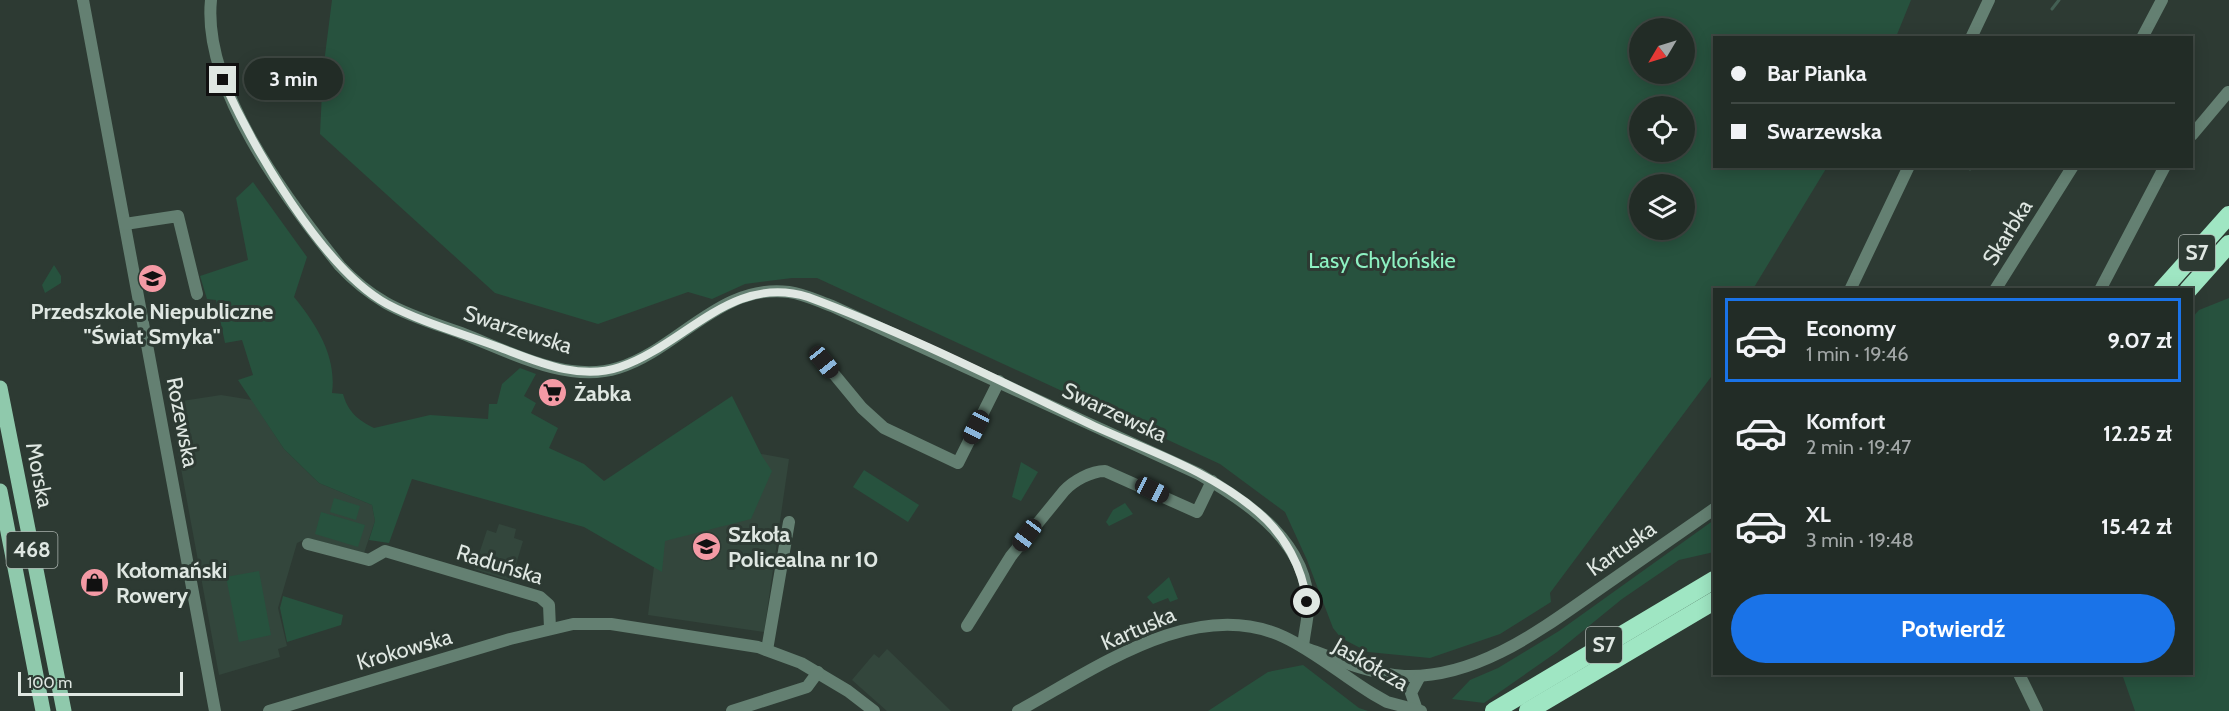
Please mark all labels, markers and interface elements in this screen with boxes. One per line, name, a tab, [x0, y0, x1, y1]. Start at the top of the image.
north arrow	[1629, 18, 1695, 84]
map controls	[1629, 18, 1695, 240]
callout: 3 min	[244, 59, 343, 101]
text: Bar Pianka	[1767, 60, 1867, 87]
route end	[209, 66, 236, 93]
text: 3 min	[269, 67, 318, 91]
button: locate	[1629, 96, 1695, 162]
text: Swarzewska	[1767, 118, 1882, 145]
button: layers	[1629, 174, 1695, 240]
street label: Skarbka	[1977, 194, 2038, 270]
road number: S7	[2179, 235, 2215, 271]
park label: Lasy Chylońskie	[1308, 247, 1456, 274]
school or university icon: Przedszkole Niepubliczne "Świat Smyka"	[136, 263, 168, 295]
place label: Przedszkole Niepubliczne "Świat Smyka"	[31, 298, 273, 350]
street label: Swarzewska	[460, 299, 576, 360]
icon: car	[1734, 313, 1788, 367]
text: Economy	[1806, 315, 1896, 342]
text: 9.07 zł	[2108, 327, 2172, 354]
car	[806, 342, 842, 382]
text: 1 min · 19:46	[1806, 342, 1909, 366]
street label: Rozewska	[161, 375, 205, 470]
street label: Swarzewska	[1058, 376, 1172, 449]
supermarket icon: Żabka	[537, 377, 569, 409]
place label: Żabka	[574, 380, 631, 407]
icon: car	[1734, 406, 1788, 460]
car	[960, 407, 992, 447]
text: Komfort	[1806, 408, 1885, 435]
text: 12.25 zł	[2103, 420, 2172, 447]
text: 2 min · 19:47	[1806, 435, 1911, 459]
street label: Morska	[20, 440, 59, 511]
car	[1132, 474, 1172, 506]
icon: car	[1734, 499, 1788, 553]
text: XL	[1806, 501, 1831, 528]
text: 15.42 zł	[2101, 513, 2172, 540]
car	[1009, 515, 1045, 555]
street label: Kartuska	[1581, 515, 1661, 582]
place label: Szkoła Policealna nr 10	[728, 521, 879, 573]
text: 3 min · 19:48	[1806, 528, 1914, 552]
school or university icon: Szkoła Policealna nr 10	[691, 531, 723, 563]
road number: 468	[6, 532, 57, 568]
street label: Raduńska	[453, 539, 547, 591]
place label: Kołomański Rowery	[116, 557, 227, 609]
shop icon: Kołomański Rowery	[79, 567, 111, 599]
route start	[1293, 588, 1320, 615]
button: Potwierdź	[1731, 594, 2175, 663]
street label: Kartuska	[1097, 601, 1180, 656]
street label: Krokowska	[353, 623, 455, 676]
road number: S7	[1586, 627, 1622, 663]
street label: Jaskółcza	[1327, 632, 1414, 697]
scale bar	[18, 669, 183, 696]
text: 100 m	[27, 673, 72, 692]

